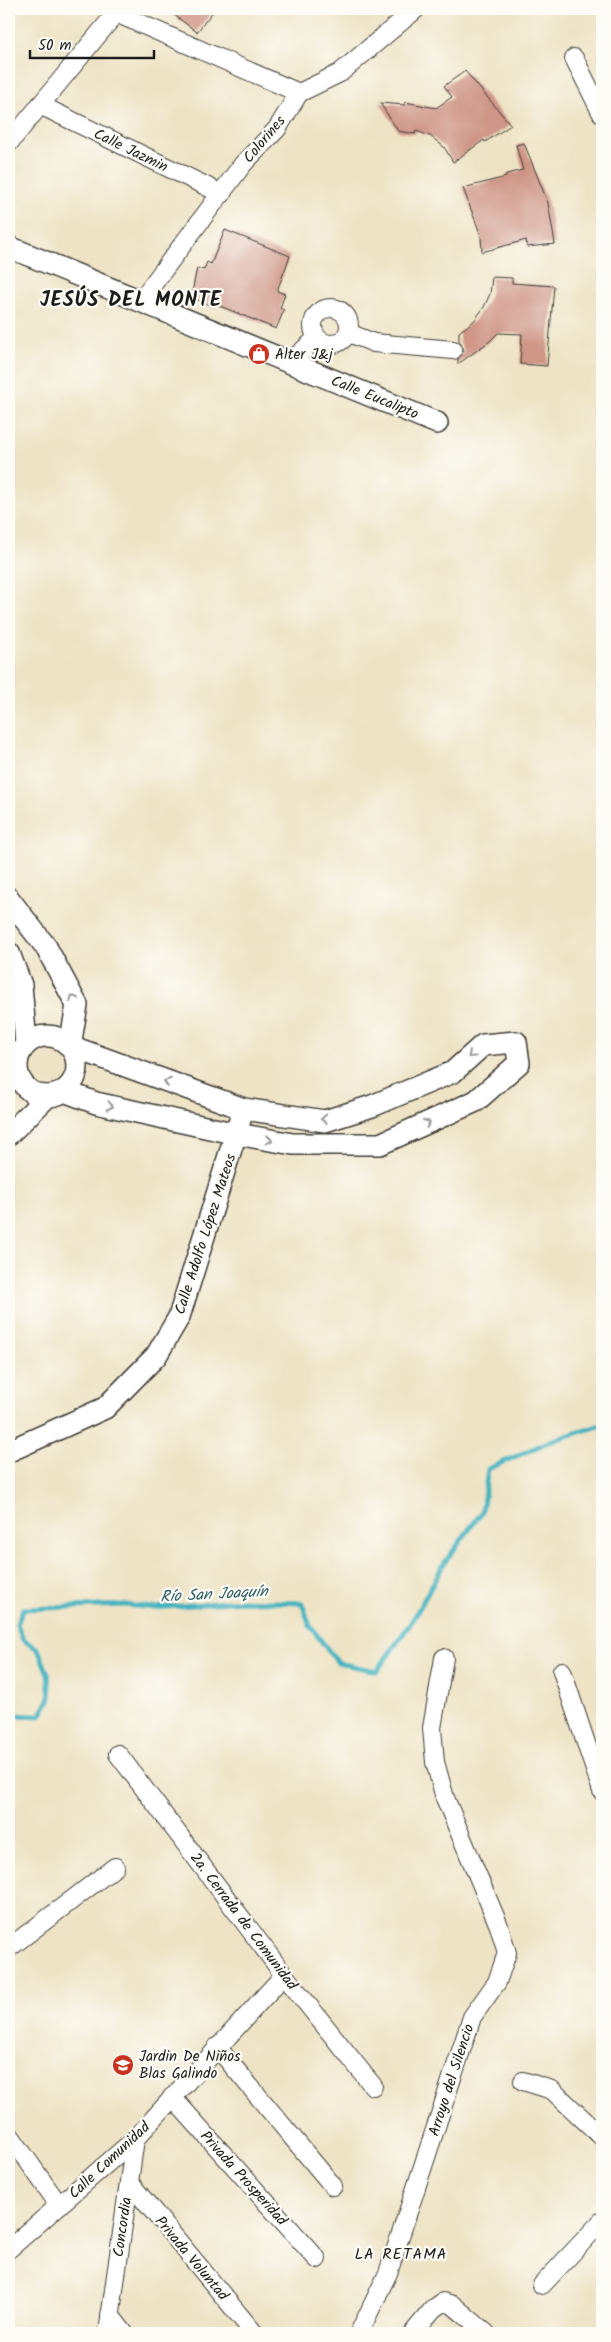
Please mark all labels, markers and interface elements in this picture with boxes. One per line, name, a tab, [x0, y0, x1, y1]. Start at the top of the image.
scale bar	[30, 28, 154, 60]
text: 50 m	[38, 34, 72, 58]
street label: Colorines	[238, 110, 292, 169]
street label: Calle Jazmin	[89, 123, 172, 179]
district label: JESÚS DEL MONTE	[40, 285, 222, 317]
shop icon: Alter J&j	[247, 342, 271, 366]
place label: Alter J&j	[275, 343, 334, 367]
street label: Calle Eucalipto	[327, 369, 422, 427]
one-way arrow	[69, 995, 79, 1004]
one-way arrow	[468, 1050, 477, 1059]
one-way arrow	[164, 1078, 172, 1088]
one-way arrow	[106, 1100, 115, 1111]
one-way arrow	[320, 1113, 328, 1124]
one-way arrow	[422, 1118, 431, 1129]
one-way arrow	[265, 1134, 274, 1144]
street label: Calle Adolfo López Mateos	[169, 1150, 243, 1318]
water label: Río San Joaquín	[160, 1579, 270, 1610]
street label: 2a. Cerrada de Comunidad	[183, 1848, 303, 1996]
street label: Arroyo del Silencio	[423, 2021, 481, 2139]
place label: Jardin De Niños Blas Galindo	[139, 2045, 241, 2086]
school or university icon: Jardin De Niños Blas Galindo	[111, 2053, 135, 2077]
street label: Calle Comunidad	[63, 2116, 157, 2205]
street label: Privada Prosperidad	[194, 2126, 293, 2232]
street label: Concordia	[107, 2196, 139, 2259]
street label: Privada Voluntad	[148, 2211, 234, 2307]
district label: LA RETAMA	[354, 2242, 448, 2267]

